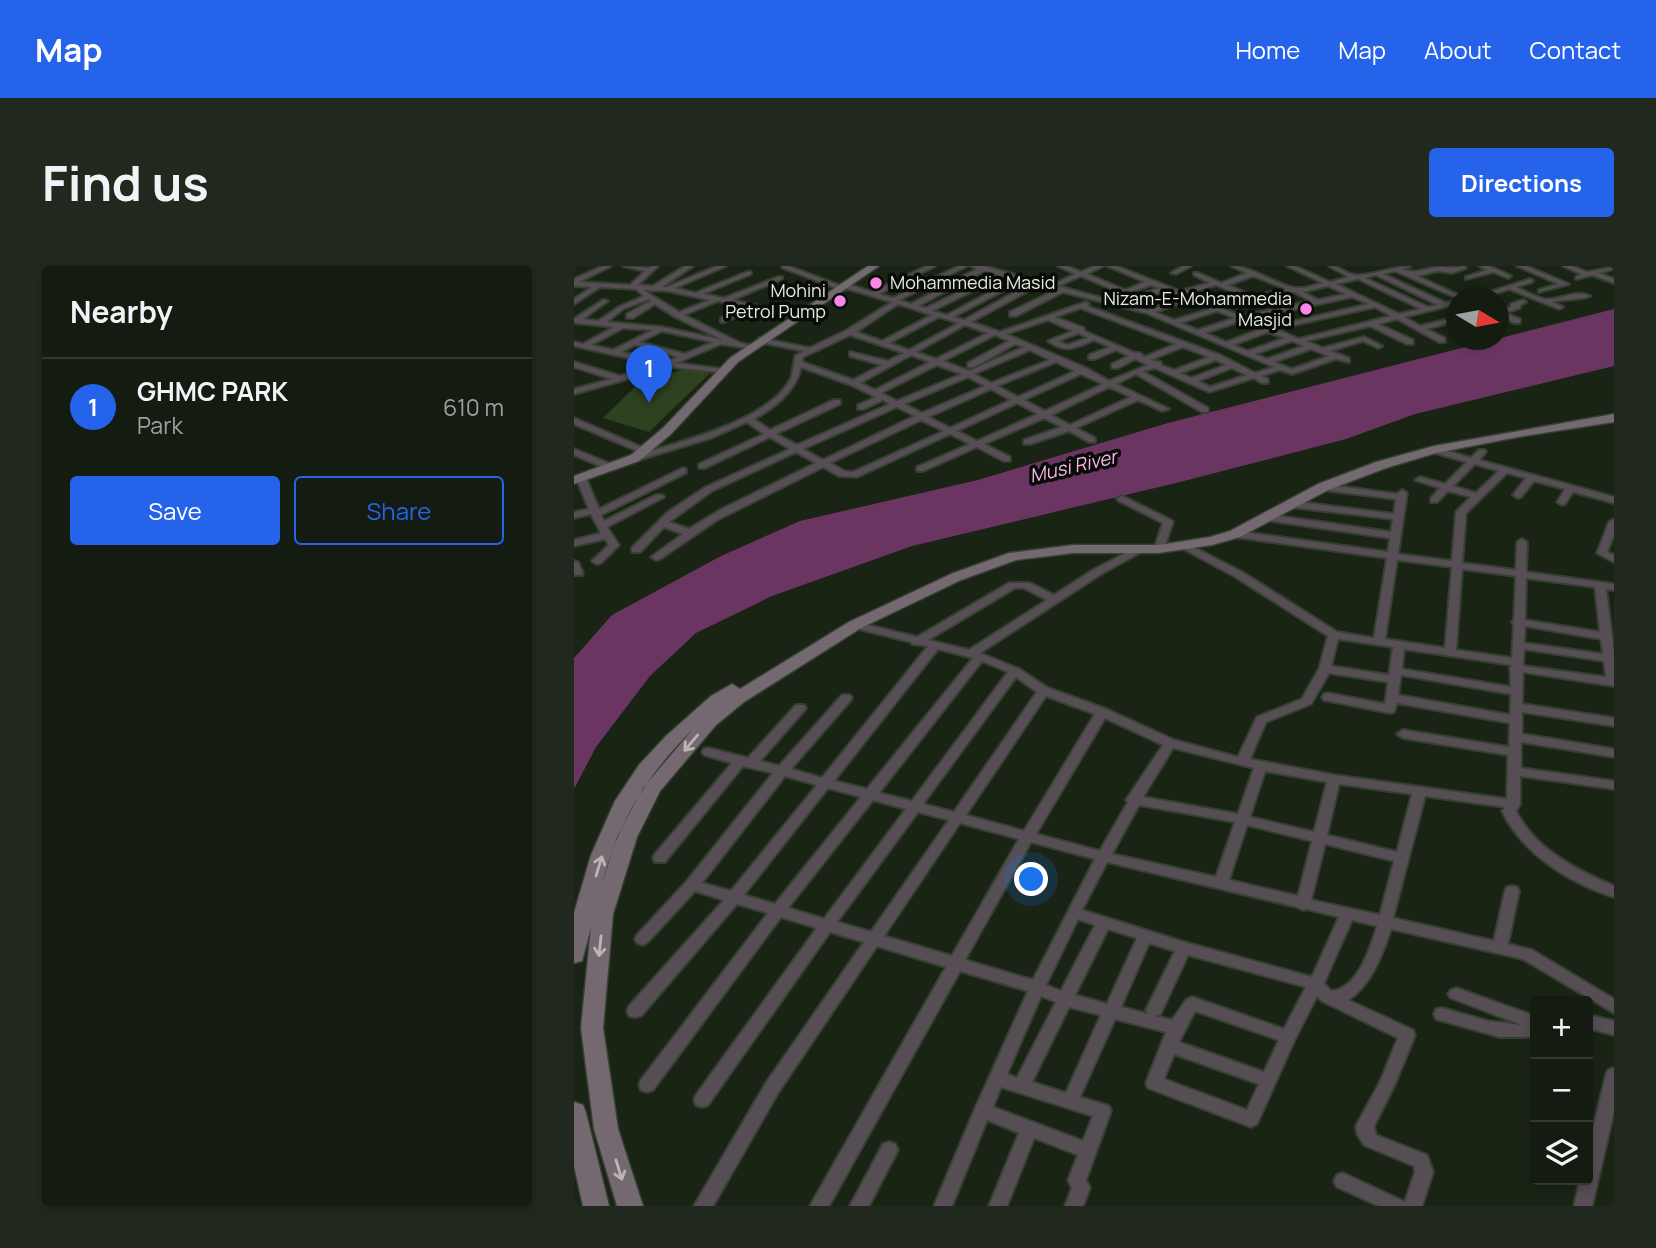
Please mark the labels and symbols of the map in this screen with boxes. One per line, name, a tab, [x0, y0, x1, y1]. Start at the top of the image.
place label: Mohammedia Masid	[890, 270, 1055, 294]
marker: Mohammedia Masid	[868, 275, 884, 291]
place label: Mohini Petrol Pump	[725, 278, 826, 323]
place label: Nizam-E-Mohammedia Masjid	[1104, 286, 1292, 331]
north arrow	[1446, 287, 1509, 350]
marker: Mohini Petrol Pump	[832, 293, 848, 309]
marker: Nizam-E-Mohammedia Masjid	[1298, 301, 1314, 317]
pin: 1	[626, 345, 672, 403]
water label: Musi River	[1027, 443, 1121, 489]
one-way arrow	[683, 733, 699, 751]
one-way arrow	[594, 855, 607, 877]
your location	[1014, 862, 1048, 896]
one-way arrow	[593, 934, 606, 957]
one-way arrow	[614, 1158, 626, 1180]

